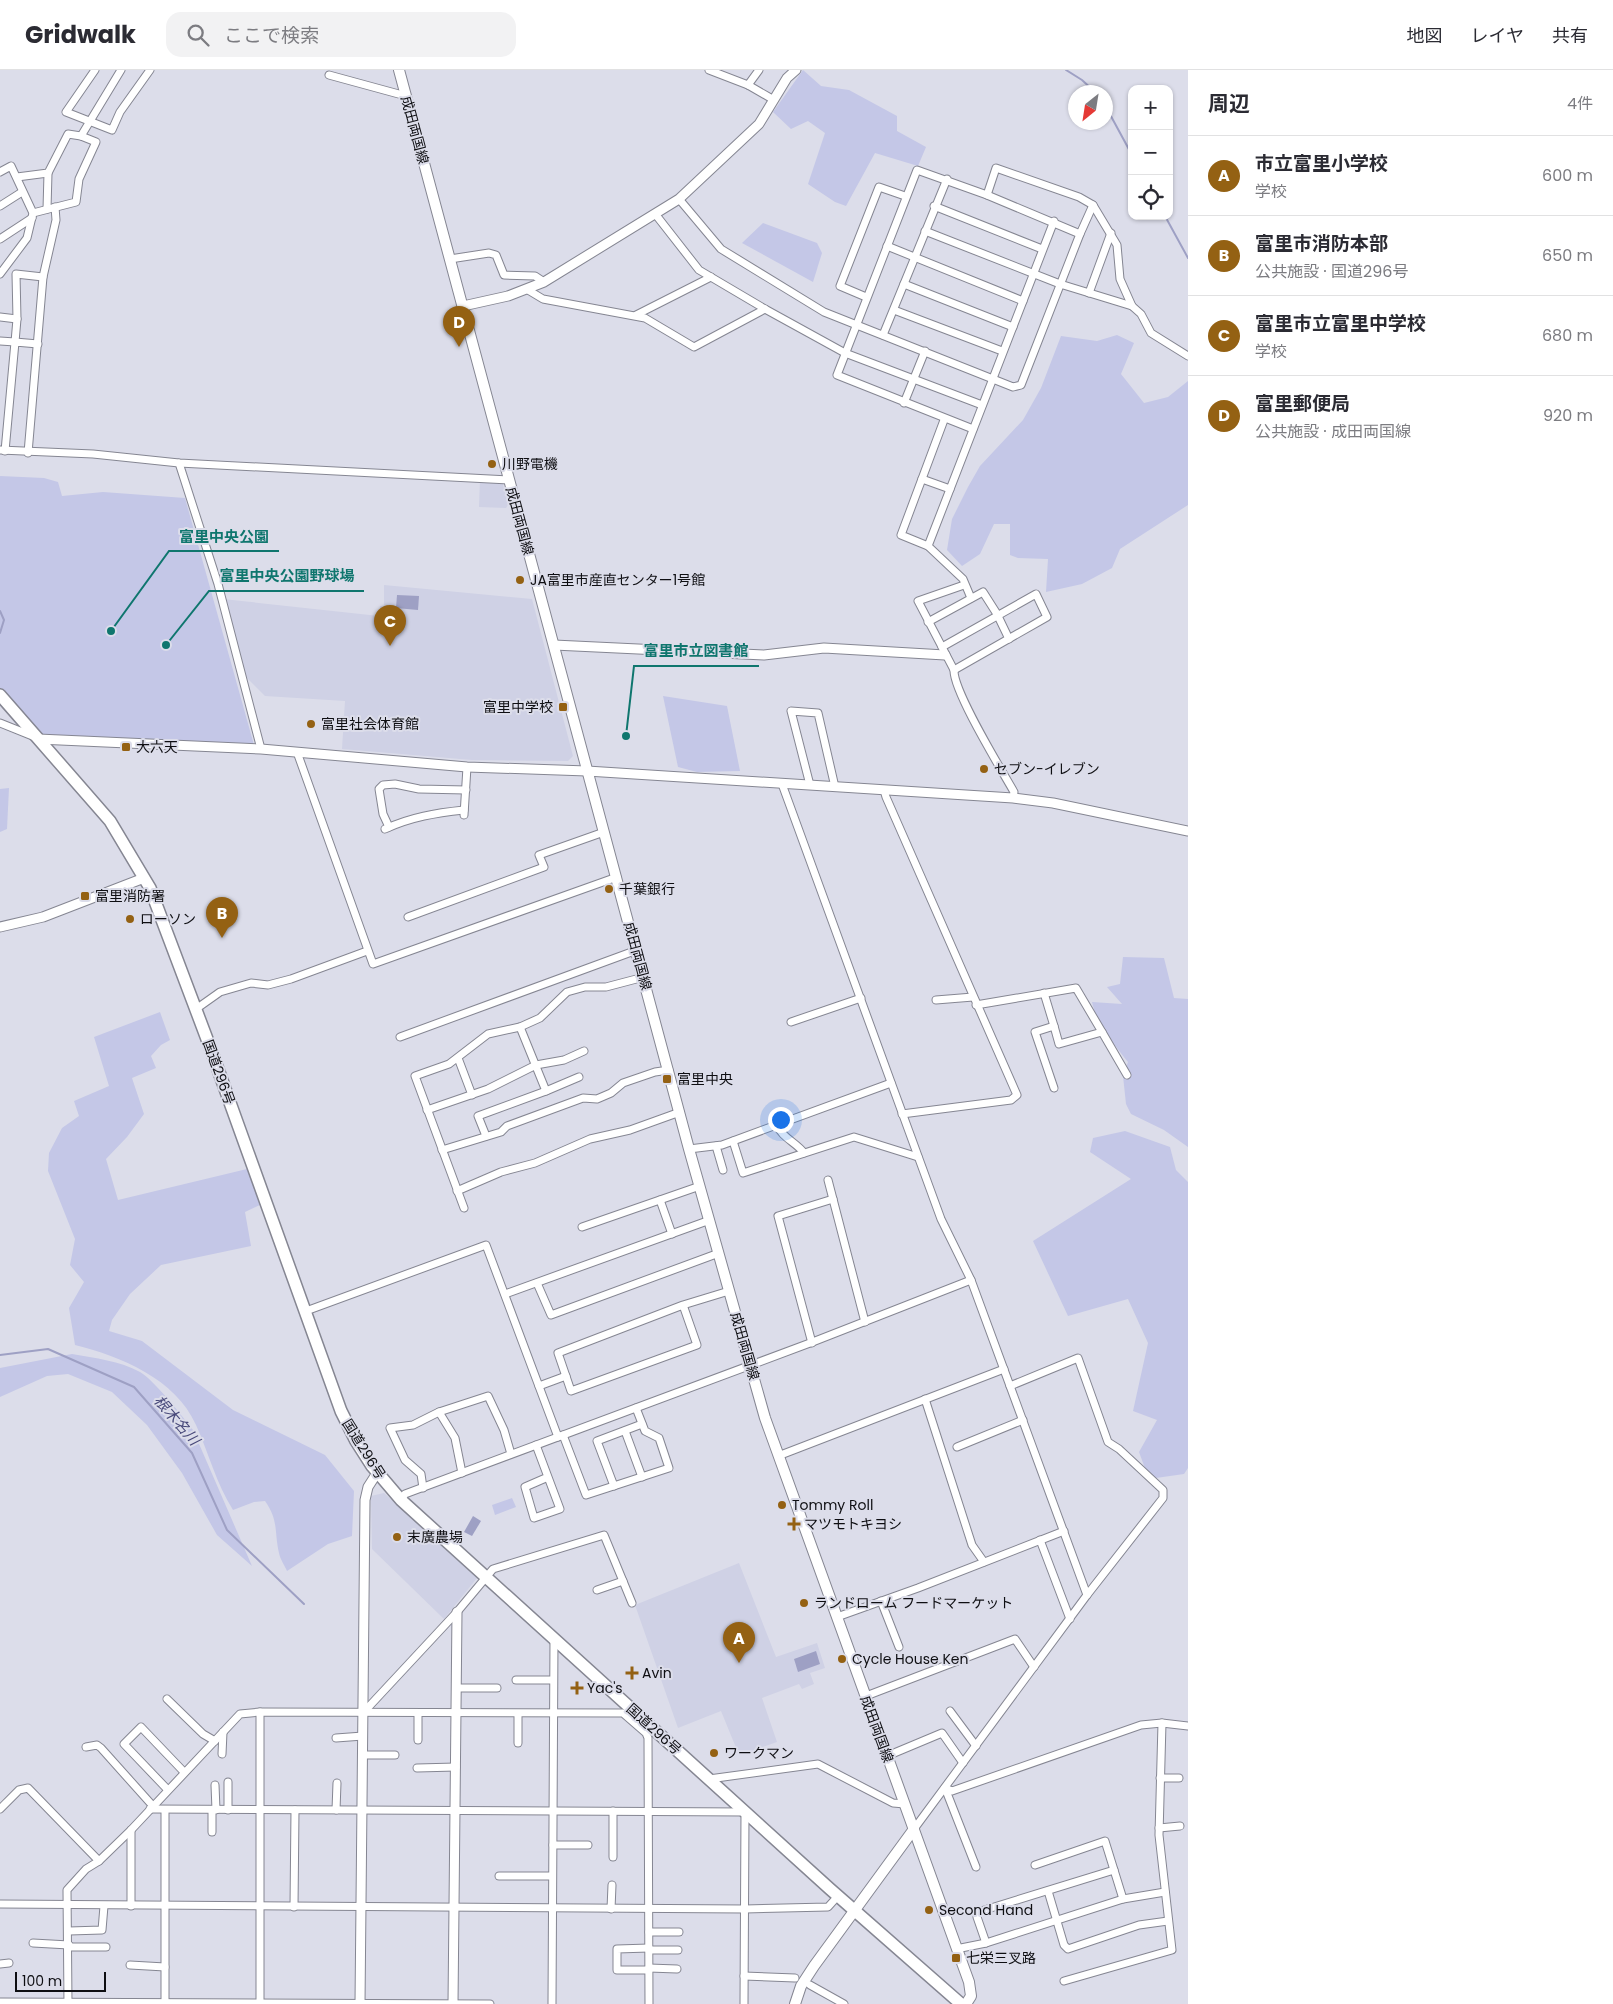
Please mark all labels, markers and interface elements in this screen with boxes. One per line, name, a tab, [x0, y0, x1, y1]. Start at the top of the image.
search box	[166, 12, 516, 57]
text: Gridwalk	[25, 18, 136, 51]
icon: search	[184, 21, 212, 49]
text: ここで検索	[224, 22, 319, 49]
text: 地図	[1407, 23, 1443, 48]
text: レイヤ	[1471, 23, 1524, 48]
text: 共有	[1552, 23, 1588, 48]
north arrow	[1068, 85, 1113, 130]
map controls	[1128, 85, 1173, 220]
button: +	[1128, 85, 1173, 130]
text: 周辺	[1208, 89, 1250, 118]
text: 4件	[1567, 92, 1593, 115]
street label: 成田両国線	[396, 94, 434, 166]
button: −	[1128, 130, 1173, 175]
text: 市立富里小学校	[1255, 150, 1388, 177]
text: A	[1218, 164, 1230, 187]
text: 600 m	[1542, 164, 1593, 187]
button: locate	[1128, 175, 1173, 220]
text: 学校	[1255, 180, 1287, 203]
text: 富里市消防本部	[1255, 230, 1388, 257]
text: B	[1219, 244, 1229, 267]
text: 650 m	[1542, 244, 1593, 267]
text: 公共施設 · 国道296号	[1255, 260, 1408, 283]
pin: D	[443, 306, 475, 347]
text: 富里市立富里中学校	[1255, 310, 1426, 337]
text: C	[1218, 324, 1230, 347]
text: 680 m	[1542, 324, 1593, 347]
text: 学校	[1255, 340, 1287, 363]
text: 富里郵便局	[1255, 390, 1350, 417]
text: D	[1218, 404, 1230, 427]
text: 920 m	[1543, 404, 1593, 427]
text: 公共施設 · 成田両国線	[1255, 420, 1411, 443]
place label: 川野電機	[502, 454, 558, 474]
marker: 川野電機	[486, 458, 498, 470]
street label: 成田両国線	[501, 485, 539, 557]
callout: 富里中央公園	[169, 521, 279, 551]
text: 富里中央公園	[179, 526, 269, 547]
callout: 富里中央公園野球場	[209, 561, 364, 591]
text: 富里中央公園野球場	[219, 565, 355, 586]
place label: JA富里市産直センター1号館	[530, 570, 705, 590]
marker: JA富里市産直センター1号館	[514, 574, 526, 586]
pin: C	[374, 605, 406, 646]
callout: 富里市立図書館	[634, 636, 759, 666]
text: 富里市立図書館	[643, 640, 749, 661]
place label: 富里中学校	[483, 697, 553, 717]
marker: 富里中学校	[557, 701, 569, 713]
place label: 富里社会体育館	[321, 714, 419, 734]
marker: 富里社会体育館	[305, 718, 317, 730]
place label: 大六天	[136, 737, 178, 757]
marker: 大六天	[120, 741, 132, 753]
place label: セブン-イレブン	[994, 759, 1100, 779]
marker: セブン-イレブン	[978, 763, 990, 775]
place label: 千葉銀行	[619, 879, 675, 899]
marker: 千葉銀行	[603, 883, 615, 895]
place label: 富里消防署	[95, 886, 165, 906]
marker: 富里消防署	[79, 890, 91, 902]
pin: B	[206, 897, 238, 938]
place label: ローソン	[140, 909, 196, 929]
marker: ローソン	[124, 913, 136, 925]
street label: 成田両国線	[619, 920, 657, 992]
street label: 国道296号	[198, 1037, 240, 1107]
place label: 富里中央	[677, 1069, 733, 1089]
marker: 富里中央	[661, 1073, 673, 1085]
your location	[768, 1107, 794, 1133]
street label: 成田両国線	[726, 1310, 764, 1382]
water label: 根木名川	[149, 1390, 206, 1451]
street label: 国道296号	[338, 1415, 390, 1483]
place label: Tommy Roll	[792, 1495, 873, 1515]
marker: Tommy Roll	[776, 1499, 788, 1511]
place label: マツモトキヨシ	[804, 1514, 902, 1534]
marker: マツモトキヨシ	[788, 1518, 800, 1530]
place label: 末廣農場	[407, 1527, 463, 1547]
marker: 末廣農場	[391, 1531, 403, 1543]
place label: ランドローム フードマーケット	[814, 1593, 1013, 1613]
marker: ランドローム フードマーケット	[798, 1597, 810, 1609]
pin: A	[723, 1622, 755, 1663]
place label: Cycle House Ken	[852, 1649, 968, 1669]
marker: Cycle House Ken	[836, 1653, 848, 1665]
place label: Avin	[642, 1663, 672, 1683]
marker: Avin	[626, 1667, 638, 1679]
place label: Yac's	[587, 1678, 623, 1698]
marker: Yac's	[571, 1682, 583, 1694]
street label: 成田両国線	[856, 1693, 898, 1765]
street label: 国道296号	[622, 1699, 686, 1759]
place label: ワークマン	[724, 1743, 794, 1763]
marker: ワークマン	[708, 1747, 720, 1759]
place label: Second Hand	[939, 1900, 1033, 1920]
marker: Second Hand	[923, 1904, 935, 1916]
place label: 七栄三叉路	[966, 1948, 1036, 1968]
marker: 七栄三叉路	[950, 1952, 962, 1964]
scale bar	[15, 1969, 106, 1992]
text: 100 m	[22, 1971, 62, 1991]

